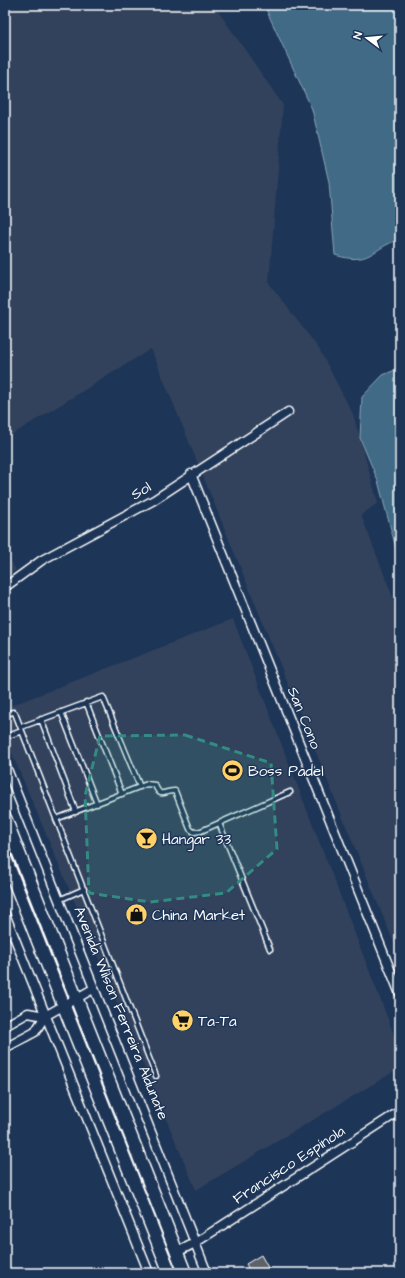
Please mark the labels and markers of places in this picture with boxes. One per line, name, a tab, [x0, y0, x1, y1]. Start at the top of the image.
sports icon: Boss Padel	[219, 758, 245, 784]
place label: Boss Padel	[248, 761, 324, 782]
bar icon: Hangar 33	[133, 826, 159, 852]
place label: Hangar 33	[162, 829, 231, 851]
shop icon: China Market	[124, 902, 150, 928]
place label: China Market	[152, 905, 245, 926]
supermarket icon: Ta-Ta	[170, 1008, 196, 1034]
place label: Ta-Ta	[198, 1011, 237, 1032]

